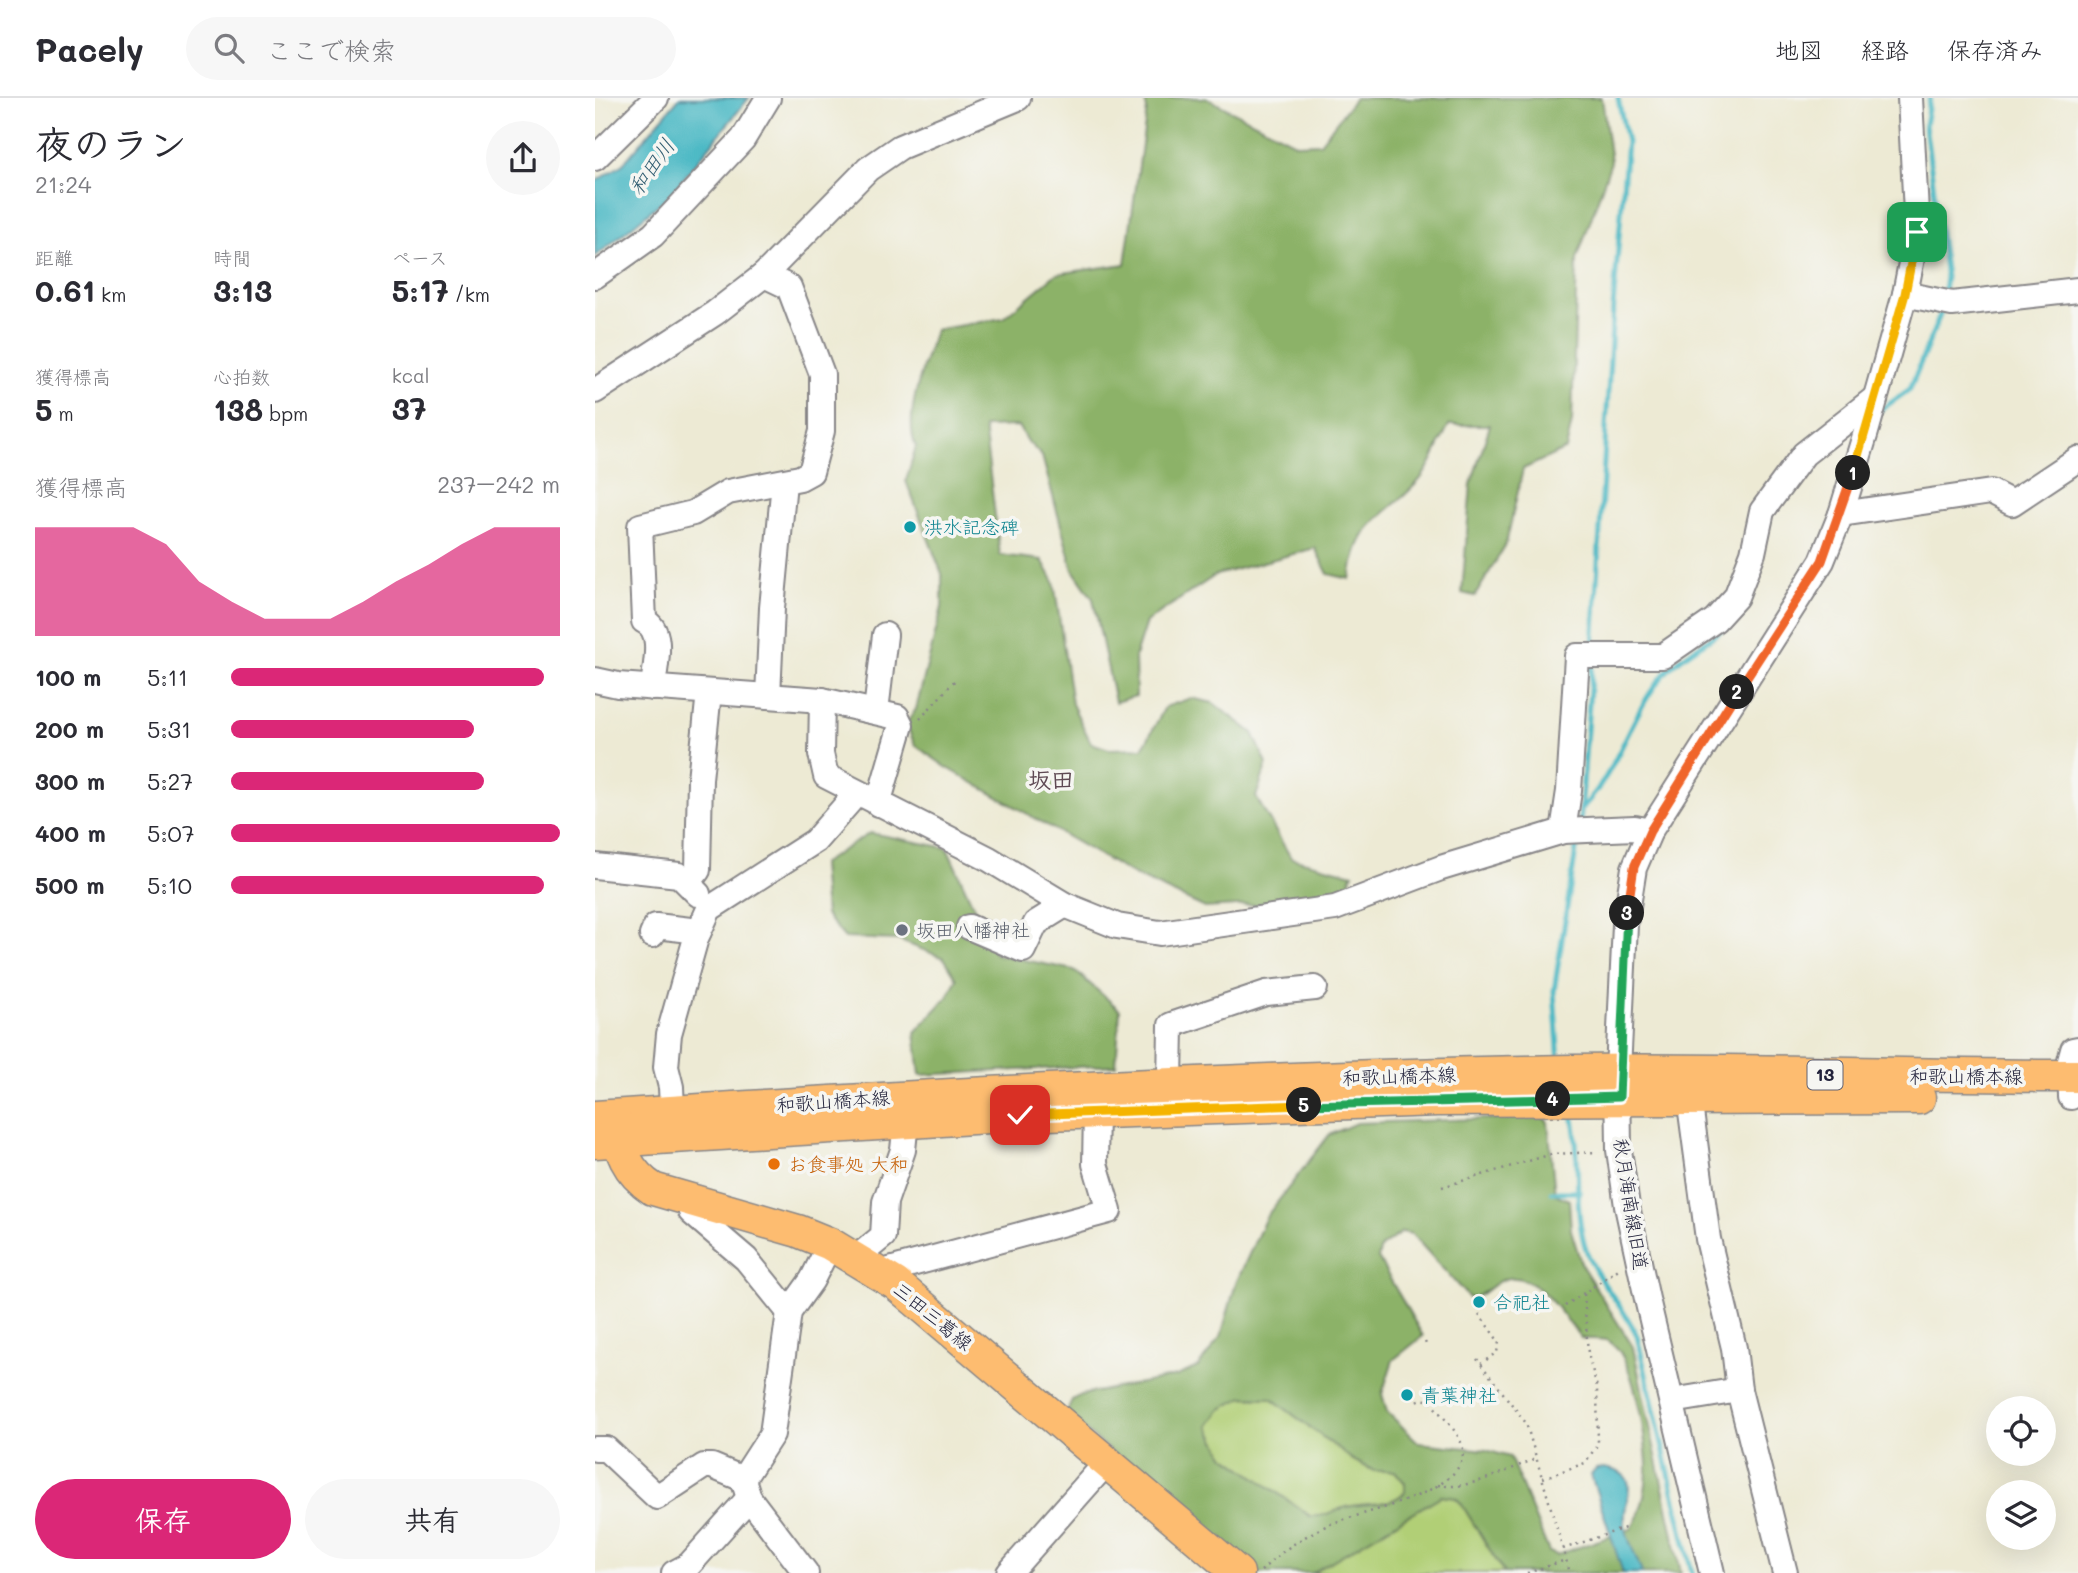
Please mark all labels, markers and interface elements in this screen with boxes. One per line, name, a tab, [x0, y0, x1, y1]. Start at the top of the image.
search box	[186, 17, 676, 80]
text: Pacely	[35, 27, 144, 70]
icon: search	[210, 29, 248, 67]
text: ここで検索	[266, 33, 396, 67]
text: 地図	[1775, 34, 1823, 65]
text: 経路	[1861, 34, 1909, 65]
text: 保存済み	[1947, 34, 2043, 65]
text: 夜のラン	[35, 118, 187, 168]
button: share	[486, 121, 560, 195]
water label: 和田川	[622, 133, 680, 200]
text: 21:24	[35, 169, 92, 199]
pin	[1887, 202, 1947, 262]
icon: arrive	[1898, 213, 1936, 251]
text: 距離	[35, 245, 73, 270]
text: 時間	[213, 245, 251, 270]
text: ペース	[392, 245, 448, 270]
text: 0.61	[35, 270, 95, 310]
text: 3:13	[213, 270, 272, 310]
text: 5:17	[392, 270, 449, 310]
text: km	[95, 282, 126, 307]
text: /km	[449, 282, 490, 307]
text: kcal	[392, 363, 430, 388]
text: 獲得標高	[35, 364, 111, 389]
text: 心拍数	[213, 364, 270, 389]
text: 37	[392, 388, 426, 428]
text: 5	[35, 389, 53, 429]
text: 138	[213, 389, 263, 429]
text: m	[53, 401, 74, 426]
text: bpm	[263, 401, 308, 426]
pin: 1	[1835, 456, 1871, 490]
text: 1	[1848, 460, 1857, 485]
text: 237–242 m	[437, 469, 560, 499]
text: 獲得標高	[35, 472, 127, 502]
place label: 洪水記念碑	[924, 514, 1019, 539]
marker: 洪水記念碑	[902, 519, 918, 535]
text: 100 m	[35, 662, 101, 692]
text: 5:11	[147, 662, 188, 692]
pin: 2	[1719, 674, 1755, 710]
text: 2	[1731, 679, 1742, 704]
text: 200 m	[35, 714, 104, 744]
text: 5:31	[147, 714, 191, 744]
district label: 坂田	[1028, 764, 1074, 794]
text: 300 m	[35, 766, 105, 796]
text: 5:27	[147, 766, 193, 796]
text: 400 m	[35, 818, 106, 848]
text: 5:07	[147, 818, 195, 848]
text: 500 m	[35, 870, 105, 900]
text: 5:10	[147, 870, 192, 900]
pin: 3	[1609, 896, 1645, 930]
text: 3	[1621, 900, 1632, 925]
place label: 坂田八幡神社	[916, 917, 1030, 942]
marker: 坂田八幡神社	[894, 922, 910, 938]
road number: 13	[1807, 1060, 1843, 1090]
street label: 和歌山橋本線	[1342, 1061, 1456, 1090]
street label: 和歌山橋本線	[1909, 1063, 2023, 1088]
pin: 4	[1535, 1082, 1571, 1116]
street label: 和歌山橋本線	[775, 1084, 891, 1117]
pin	[990, 1085, 1050, 1145]
text: 4	[1546, 1086, 1559, 1111]
pin: 5	[1287, 1088, 1321, 1122]
text: 5	[1298, 1092, 1309, 1117]
icon: check	[1001, 1096, 1039, 1134]
street label: 秋月海南線旧道	[1609, 1136, 1654, 1272]
place label: お食事処 大和	[788, 1151, 908, 1176]
marker: お食事処 大和	[766, 1156, 782, 1172]
street label: 三田三葛線	[889, 1276, 978, 1355]
place label: 合祀社	[1493, 1289, 1550, 1314]
marker: 合祀社	[1471, 1294, 1487, 1310]
place label: 青葉神社	[1421, 1382, 1497, 1407]
marker: 青葉神社	[1399, 1387, 1415, 1403]
map controls	[1986, 1396, 2056, 1550]
button: locate	[1986, 1396, 2056, 1466]
button: 保存	[35, 1479, 291, 1559]
button: 共有	[305, 1479, 560, 1559]
button: layers	[1986, 1480, 2056, 1550]

